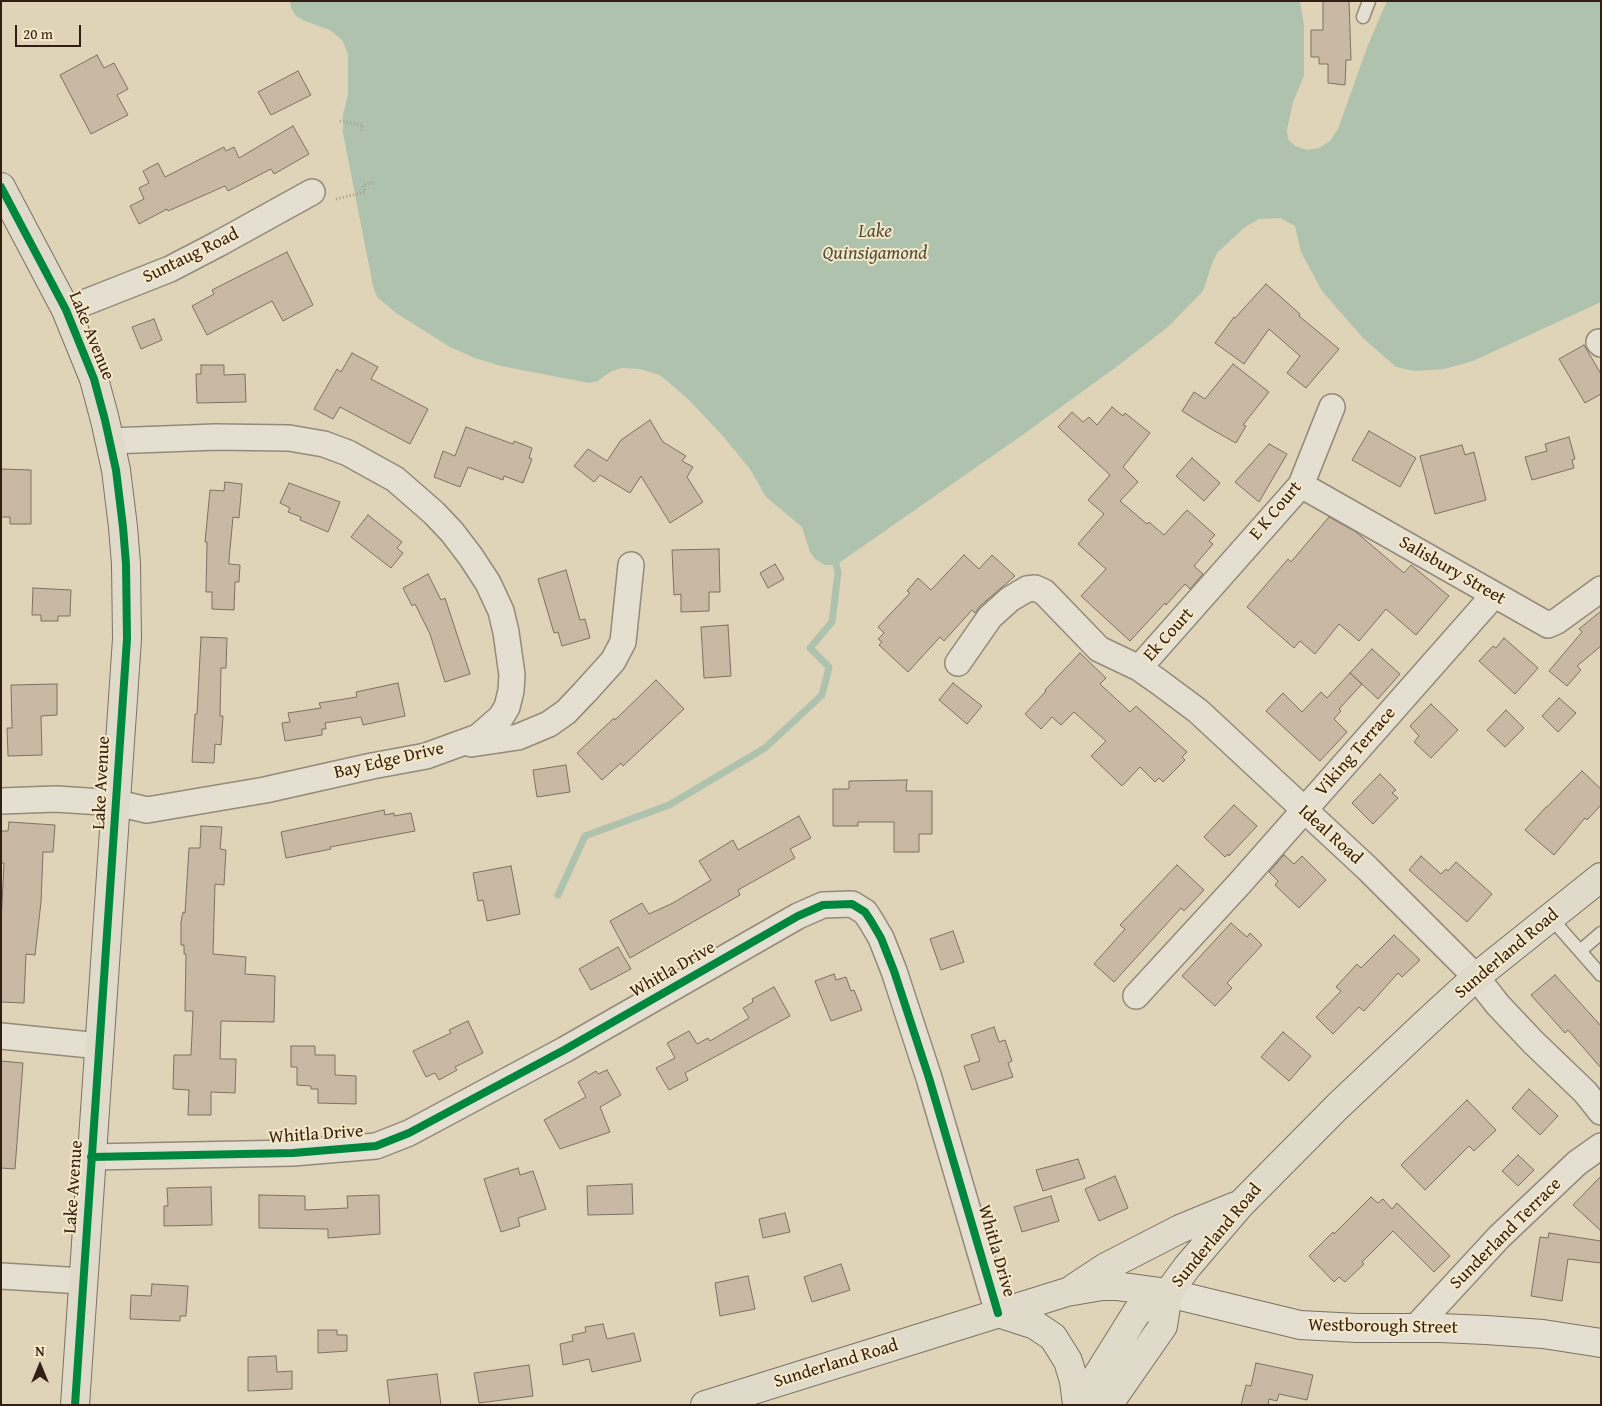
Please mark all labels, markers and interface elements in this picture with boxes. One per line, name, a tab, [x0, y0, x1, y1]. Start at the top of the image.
scale bar	[18, 15, 84, 47]
text: 20 m	[23, 23, 53, 44]
water label: Lake Quinsigamond	[823, 221, 927, 265]
street label: Suntaug Road	[140, 224, 242, 288]
street label: Lake Avenue	[63, 288, 119, 384]
street label: E K Court	[1245, 477, 1307, 545]
street label: Salisbury Street	[1395, 532, 1509, 610]
street label: Ek Court	[1139, 604, 1199, 666]
street label: Viking Terrace	[1311, 703, 1401, 801]
street label: Lake Avenue	[89, 736, 115, 830]
street label: Bay Edge Drive	[332, 738, 446, 784]
street label: Ideal Road	[1294, 801, 1366, 869]
street label: Sunderland Road	[1451, 904, 1563, 1004]
street label: Whitla Drive	[627, 937, 719, 1003]
street label: Whitla Drive	[268, 1121, 364, 1149]
street label: Lake Avenue	[60, 1139, 88, 1235]
street label: Sunderland Terrace	[1446, 1174, 1566, 1294]
street label: Sunderland Road	[1167, 1180, 1267, 1292]
street label: Whitla Drive	[973, 1202, 1019, 1300]
street label: Westborough Street	[1308, 1315, 1458, 1339]
street label: Sunderland Road	[771, 1335, 901, 1393]
north arrow	[15, 1341, 65, 1391]
text: N	[35, 1341, 45, 1361]

